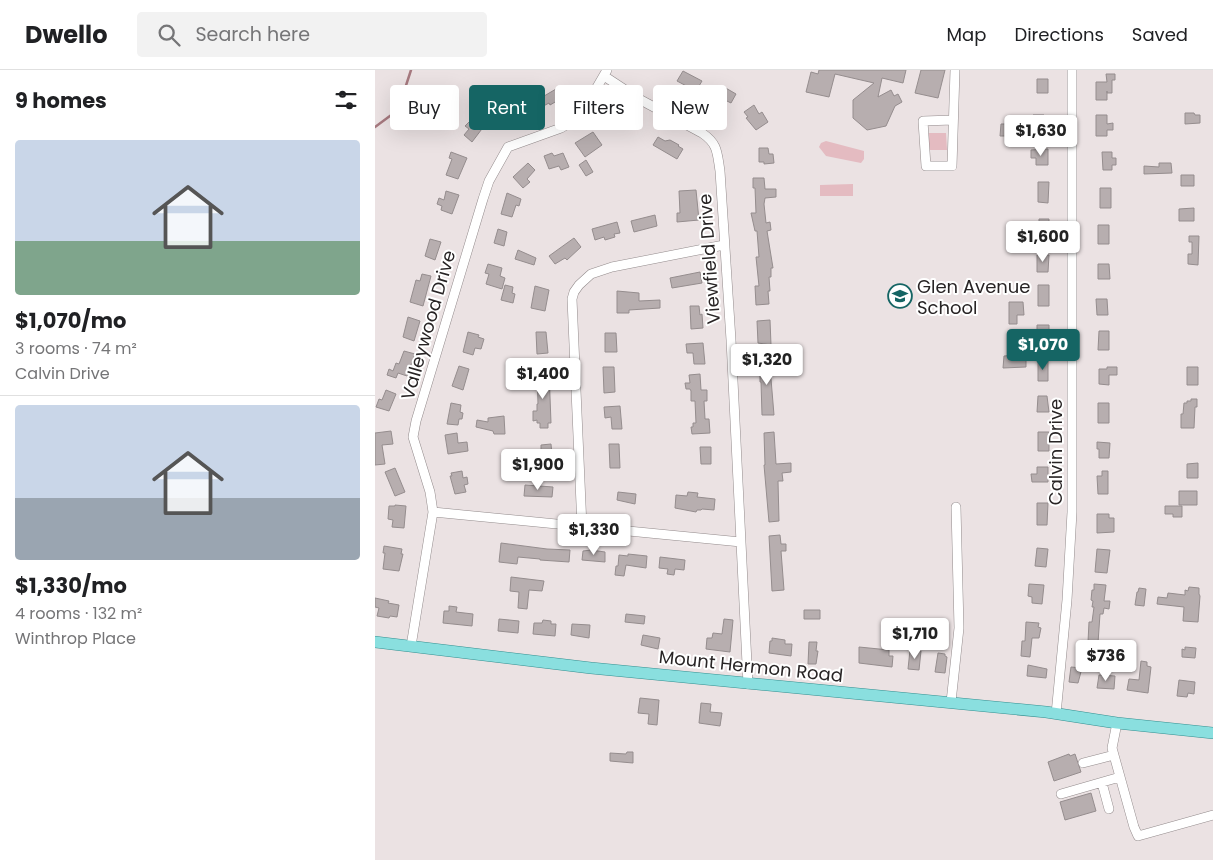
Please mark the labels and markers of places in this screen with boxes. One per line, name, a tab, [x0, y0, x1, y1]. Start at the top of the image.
pin: $1,630	[1000, 114, 1082, 157]
pin: $1,600	[1002, 220, 1084, 263]
place label: Glen Avenue School	[917, 274, 1031, 320]
school or university icon: Glen Avenue School	[887, 283, 913, 309]
pin: $1,070	[1002, 328, 1084, 371]
pin: $1,320	[726, 344, 808, 386]
pin: $1,400	[502, 358, 584, 400]
pin: $1,900	[497, 448, 579, 491]
pin: $1,330	[553, 514, 635, 556]
pin: $1,710	[874, 618, 956, 660]
pin: $736	[1076, 640, 1136, 682]

